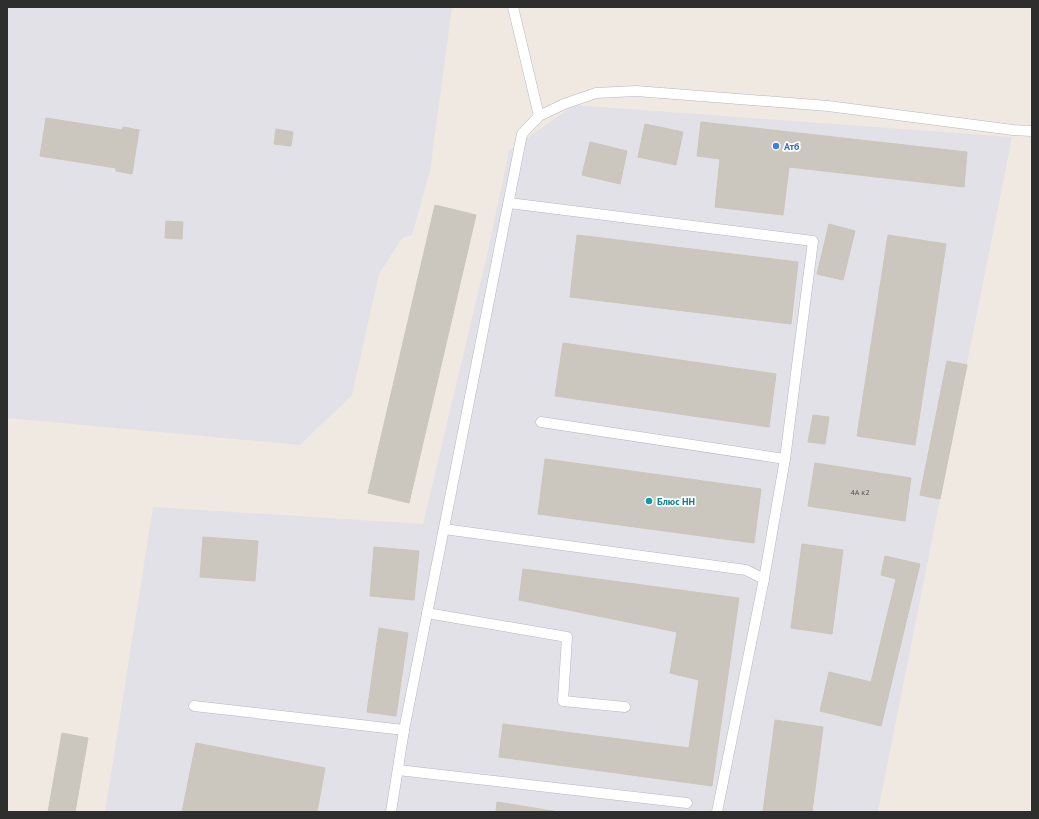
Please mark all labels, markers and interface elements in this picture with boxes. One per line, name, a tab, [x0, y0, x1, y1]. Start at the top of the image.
place label: Атб	[784, 140, 800, 153]
marker: Атб	[771, 141, 781, 151]
house number: 4А к2	[850, 487, 870, 497]
place label: Блюс НН	[657, 495, 695, 508]
marker: Блюс НН	[644, 496, 654, 506]

